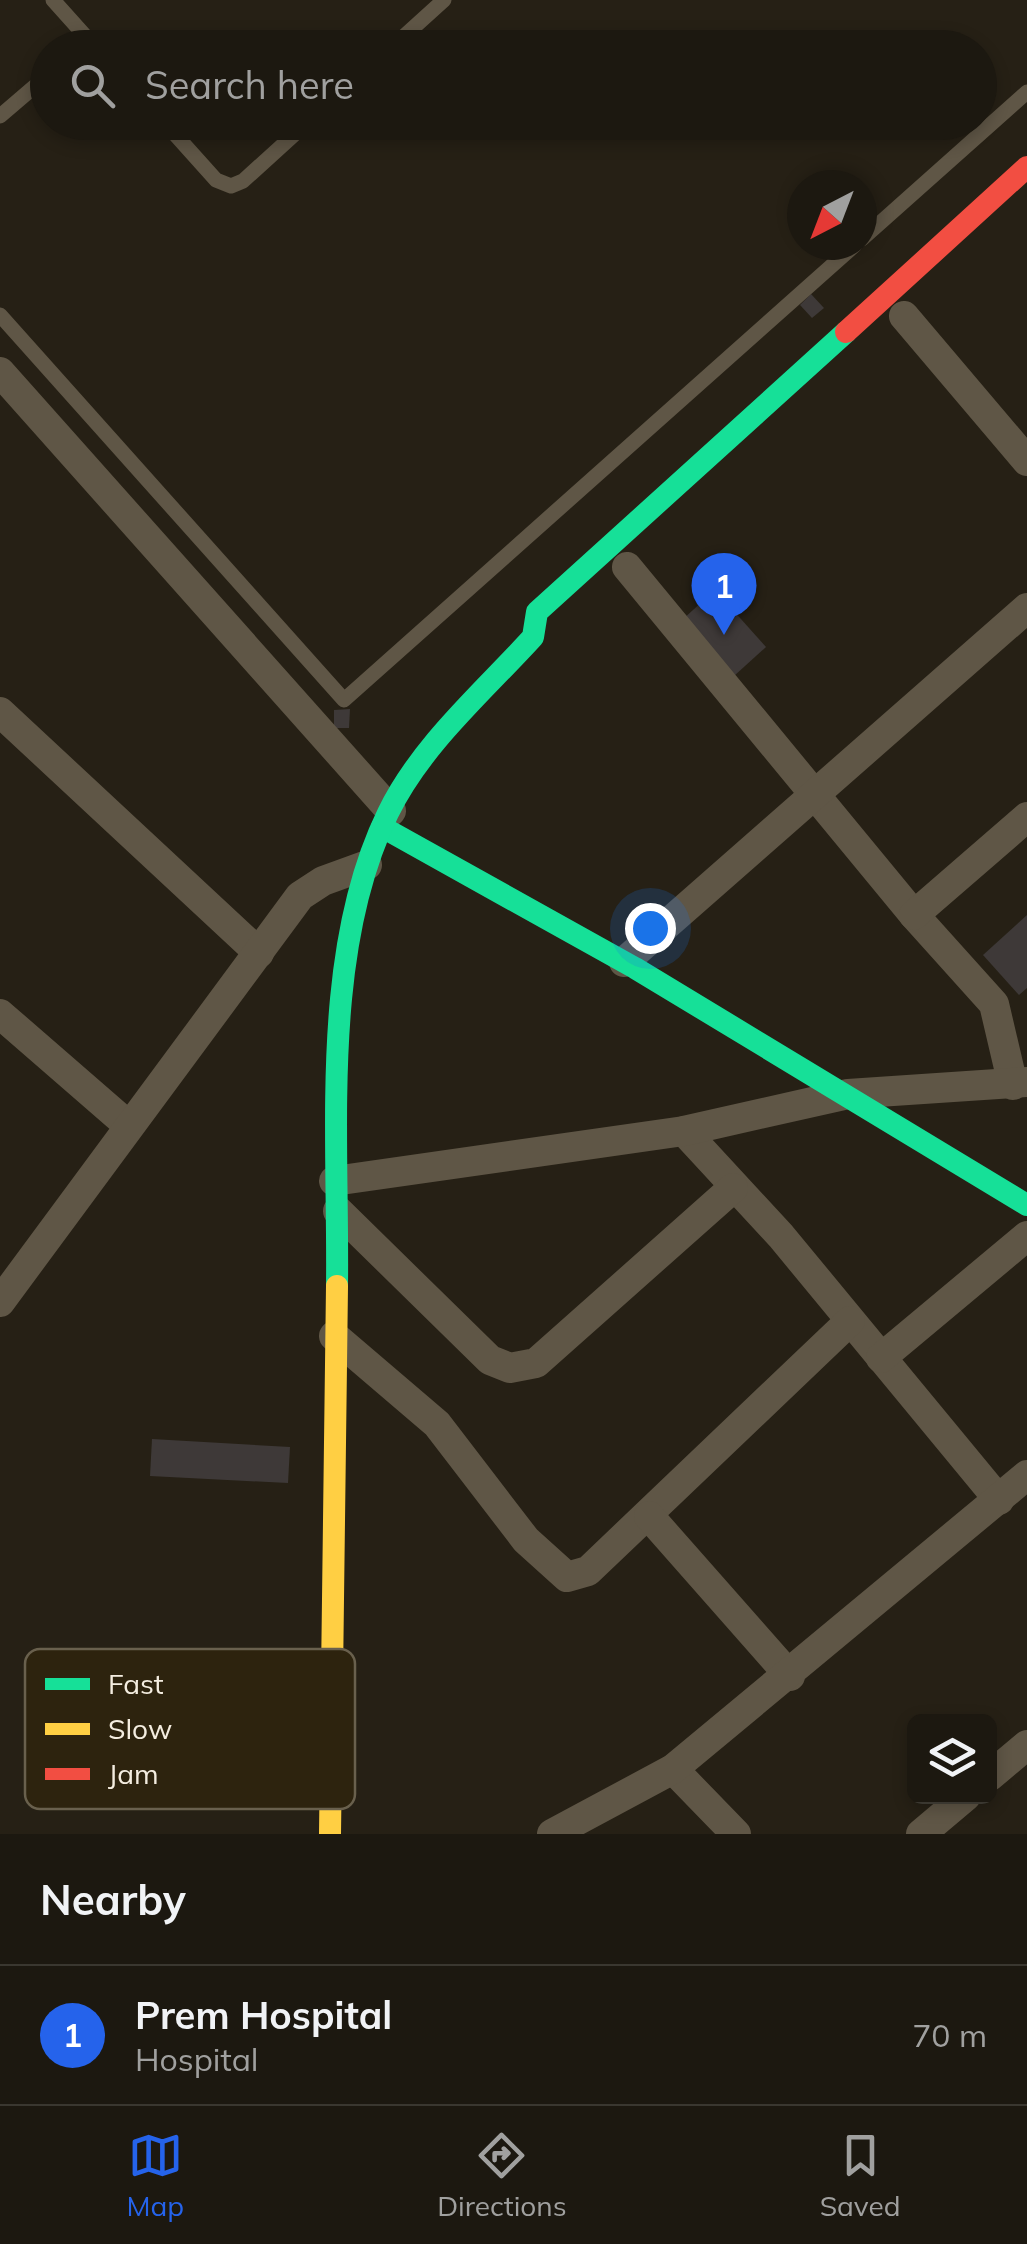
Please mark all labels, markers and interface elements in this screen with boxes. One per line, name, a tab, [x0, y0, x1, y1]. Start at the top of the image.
search box	[30, 30, 997, 140]
icon: search	[65, 58, 120, 113]
text: Search here	[145, 61, 354, 109]
north arrow	[787, 170, 877, 260]
pin: 1	[692, 552, 756, 635]
your location	[625, 903, 676, 954]
legend	[25, 1649, 355, 1809]
text: Fast	[108, 1666, 164, 1701]
text: Slow	[108, 1711, 172, 1746]
map controls	[907, 1714, 997, 1804]
button: layers	[907, 1714, 997, 1804]
text: Jam	[108, 1756, 159, 1791]
text: Nearby	[40, 1873, 186, 1926]
text: Prem Hospital	[135, 1991, 392, 2039]
text: 1	[63, 2015, 82, 2055]
text: 70 m	[912, 2015, 987, 2055]
text: Hospital	[135, 2039, 259, 2079]
tab: Map	[127, 2128, 184, 2223]
tab: Directions	[437, 2128, 567, 2223]
tab: Saved	[820, 2128, 900, 2223]

